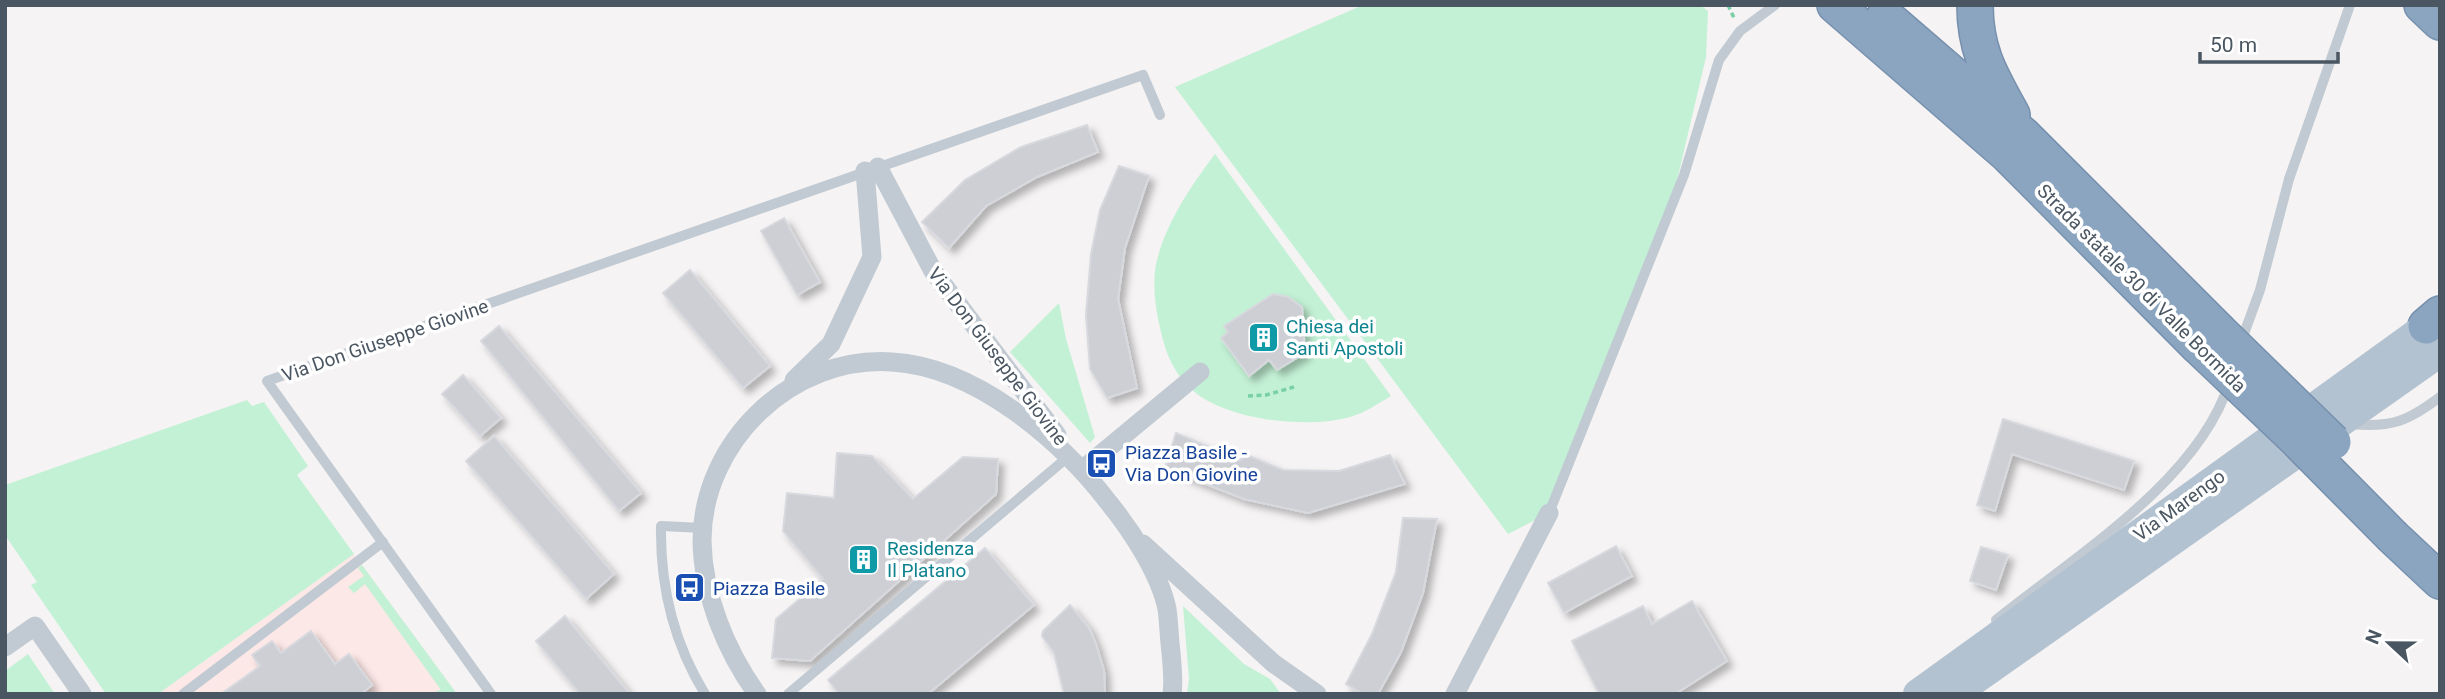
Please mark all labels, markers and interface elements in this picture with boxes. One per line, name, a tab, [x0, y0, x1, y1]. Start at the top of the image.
scale bar	[2200, 21, 2338, 65]
text: 50 m	[2210, 33, 2257, 57]
street label: Strada statale 30 di Valle Bormida	[2033, 179, 2251, 397]
street label: Via Don Giuseppe Giovine	[923, 263, 1072, 450]
street label: Via Don Giuseppe Giovine	[279, 294, 491, 387]
place label: Chiesa dei Santi Apostoli	[1286, 315, 1403, 360]
building icon: Chiesa dei Santi Apostoli	[1246, 320, 1280, 354]
place label: Piazza Basile - Via Don Giovine	[1125, 441, 1258, 486]
bus stop icon: Piazza Basile - Via Don Giovine	[1085, 446, 1119, 480]
street label: Via Marengo	[2129, 465, 2229, 546]
place label: Residenza Il Platano	[887, 537, 974, 582]
building icon: Residenza Il Platano	[847, 542, 881, 576]
bus stop icon: Piazza Basile	[673, 571, 707, 605]
place label: Piazza Basile	[713, 577, 825, 600]
north arrow	[2354, 608, 2424, 678]
text: N	[2361, 626, 2387, 647]

